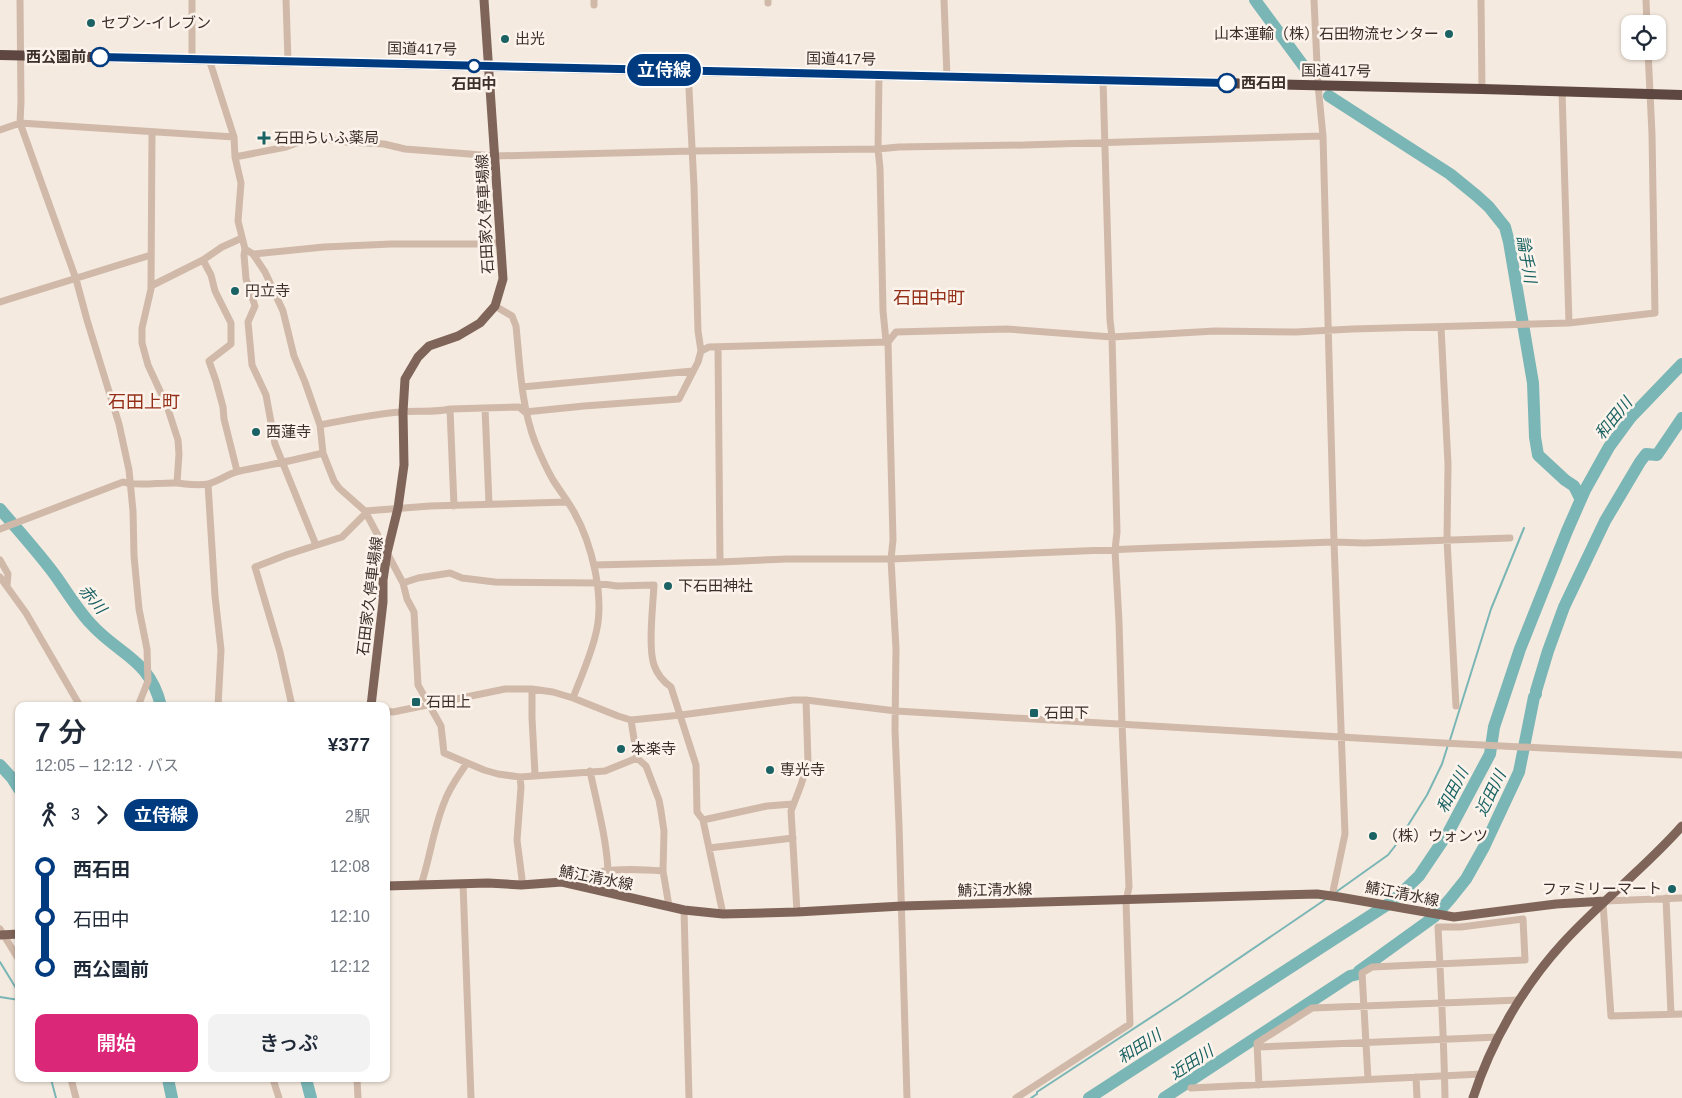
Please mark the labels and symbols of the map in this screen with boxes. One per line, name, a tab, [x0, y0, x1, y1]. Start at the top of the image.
place label: セブン-イレブン	[101, 14, 211, 31]
marker: セブン-イレブン	[85, 17, 97, 29]
place label: 山本運輸（株）石田物流センター	[1214, 25, 1439, 42]
marker: 山本運輸（株）石田物流センター	[1443, 28, 1455, 40]
place label: 出光	[515, 30, 545, 47]
marker: 出光	[499, 33, 511, 45]
street label: 国道417号	[387, 39, 457, 58]
marker: 西公園前	[90, 47, 110, 67]
place label: 西公園前	[26, 48, 86, 65]
street label: 国道417号	[806, 49, 876, 68]
line badge: 立侍線	[635, 54, 693, 86]
marker: 石田中	[467, 59, 481, 73]
street label: 国道417号	[1301, 61, 1371, 80]
marker: 西石田	[1217, 73, 1237, 93]
place label: 西石田	[1241, 74, 1286, 91]
place label: 石田中	[451, 75, 497, 92]
place label: 石田らいふ薬局	[274, 129, 379, 146]
marker: 石田らいふ薬局	[258, 132, 270, 144]
street label: 石田家久停車場線	[473, 154, 496, 274]
water label: 論手川	[1514, 234, 1539, 286]
place label: 円立寺	[245, 282, 290, 299]
marker: 円立寺	[229, 285, 241, 297]
district label: 石田中町	[893, 288, 965, 308]
district label: 石田上町	[108, 392, 180, 412]
water label: 和田川	[1592, 393, 1636, 442]
place label: 西蓮寺	[266, 423, 311, 440]
marker: 西蓮寺	[250, 426, 262, 438]
street label: 石田家久停車場線	[354, 535, 385, 657]
place label: 下石田神社	[678, 577, 753, 594]
marker: 下石田神社	[662, 580, 674, 592]
water label: 赤川	[76, 582, 111, 619]
place label: 石田上	[426, 693, 471, 710]
marker: 石田上	[410, 696, 422, 708]
place label: 石田下	[1044, 704, 1089, 721]
marker: 石田下	[1028, 707, 1040, 719]
place label: 本楽寺	[631, 740, 676, 757]
marker: 本楽寺	[615, 743, 627, 755]
place label: 専光寺	[780, 761, 825, 778]
water label: 和田川	[1434, 763, 1472, 815]
marker: 専光寺	[764, 764, 776, 776]
water label: 近田川	[1472, 766, 1509, 819]
place label: （株）ウォンツ	[1383, 827, 1488, 844]
marker: （株）ウォンツ	[1367, 830, 1379, 842]
street label: 鯖江清水線	[558, 862, 635, 893]
street label: 鯖江清水線	[1364, 878, 1441, 909]
street label: 鯖江清水線	[957, 880, 1033, 899]
place label: ファミリーマート	[1542, 880, 1662, 897]
marker: ファミリーマート	[1666, 883, 1678, 895]
water label: 和田川	[1115, 1025, 1166, 1067]
water label: 近田川	[1167, 1041, 1218, 1083]

